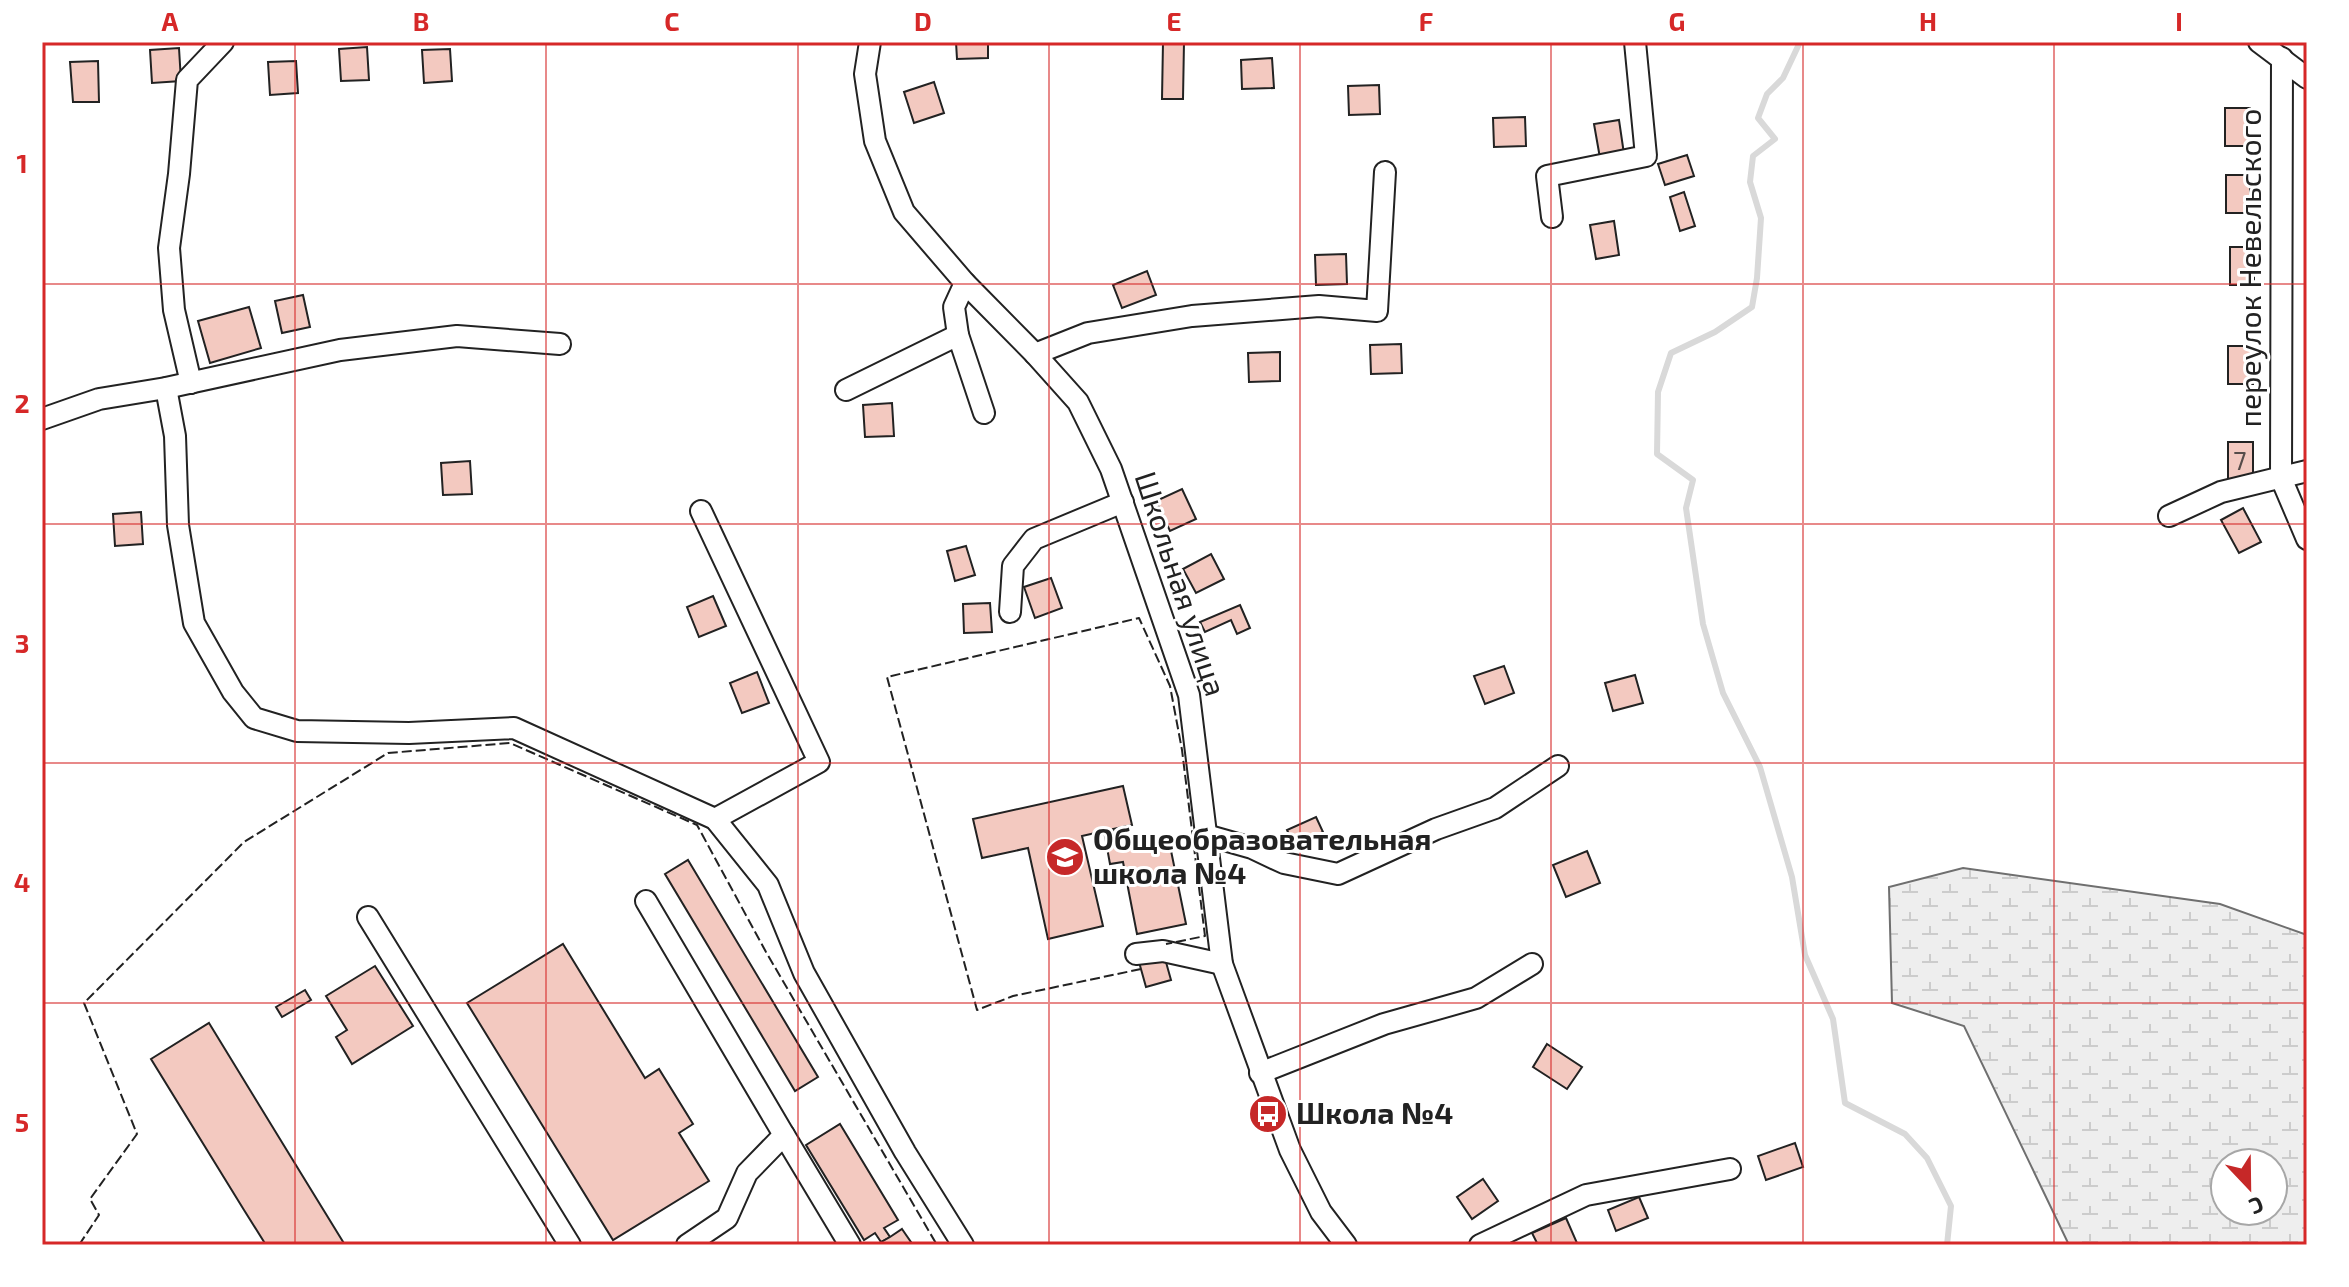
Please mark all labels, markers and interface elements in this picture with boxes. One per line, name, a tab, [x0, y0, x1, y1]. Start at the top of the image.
text: A	[162, 5, 179, 36]
text: B	[413, 5, 429, 36]
text: C	[664, 5, 680, 36]
text: D	[914, 5, 932, 36]
text: E	[1166, 5, 1182, 36]
text: F	[1419, 5, 1433, 36]
text: G	[1669, 5, 1685, 36]
text: H	[1919, 5, 1937, 36]
text: I	[2175, 5, 2183, 36]
street label: переулок Невельского	[2231, 109, 2268, 427]
text: 1	[16, 147, 28, 178]
text: 2	[14, 387, 30, 418]
house number: 7	[2233, 444, 2247, 475]
street label: Школьная улица	[1128, 467, 1235, 700]
text: 3	[15, 627, 29, 658]
place label: Общеобразовательная школа №4	[1093, 820, 1431, 890]
school or university icon: Общеобразовательная школа №4	[1044, 836, 1086, 878]
text: 4	[14, 866, 30, 897]
bus stop icon: Школа №4	[1247, 1093, 1289, 1135]
place label: Школа №4	[1296, 1094, 1453, 1130]
text: 5	[15, 1106, 29, 1137]
north arrow	[2209, 1147, 2289, 1227]
text: С	[2246, 1192, 2268, 1221]

